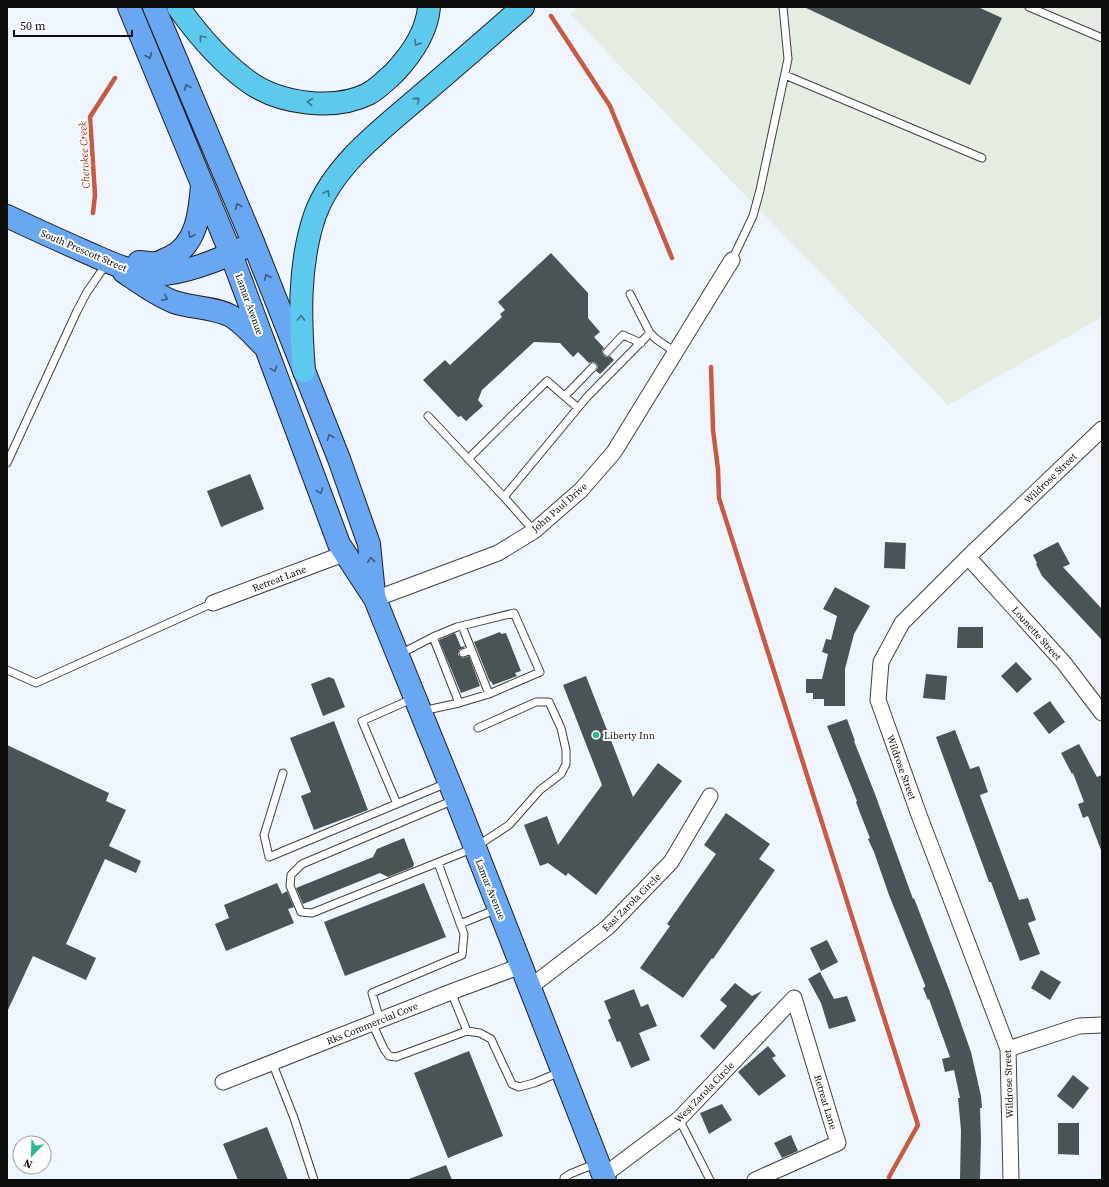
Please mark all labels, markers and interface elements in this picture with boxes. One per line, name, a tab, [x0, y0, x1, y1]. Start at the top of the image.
scale bar	[14, 12, 132, 38]
text: 50 m	[20, 18, 46, 34]
one-way arrow	[199, 35, 206, 43]
one-way arrow	[414, 39, 421, 46]
one-way arrow	[144, 52, 152, 59]
one-way arrow	[183, 83, 191, 90]
one-way arrow	[412, 97, 419, 104]
one-way arrow	[307, 98, 313, 107]
water label: Cherokee Creek	[75, 120, 94, 189]
one-way arrow	[322, 190, 330, 197]
one-way arrow	[234, 203, 242, 210]
street label: South Prescott Street	[39, 226, 130, 275]
one-way arrow	[188, 231, 196, 238]
street label: Lamar Avenue	[232, 272, 267, 337]
one-way arrow	[263, 274, 271, 281]
one-way arrow	[160, 293, 168, 300]
one-way arrow	[297, 315, 305, 321]
one-way arrow	[270, 366, 278, 373]
one-way arrow	[327, 433, 335, 440]
street label: Wildrose Street	[1021, 449, 1080, 507]
street label: John Paul Drive	[528, 480, 590, 536]
one-way arrow	[315, 488, 323, 495]
one-way arrow	[367, 557, 376, 563]
street label: Retreat Lane	[250, 562, 308, 595]
street label: Lounette Street	[1009, 604, 1065, 664]
place label: Liberty Inn	[604, 729, 655, 742]
marker: Liberty Inn	[591, 730, 601, 740]
street label: Wildrose Street	[884, 733, 920, 802]
street label: Lamar Avenue	[472, 857, 509, 922]
street label: East Zarola Circle	[599, 870, 663, 934]
street label: Rks Commercial Cove	[324, 999, 420, 1048]
street label: Wildrose Street	[1001, 1049, 1016, 1118]
street label: West Zarola Circle	[672, 1059, 737, 1126]
street label: Retreat Lane	[811, 1073, 840, 1131]
north arrow	[12, 1135, 52, 1175]
text: N	[22, 1155, 35, 1172]

